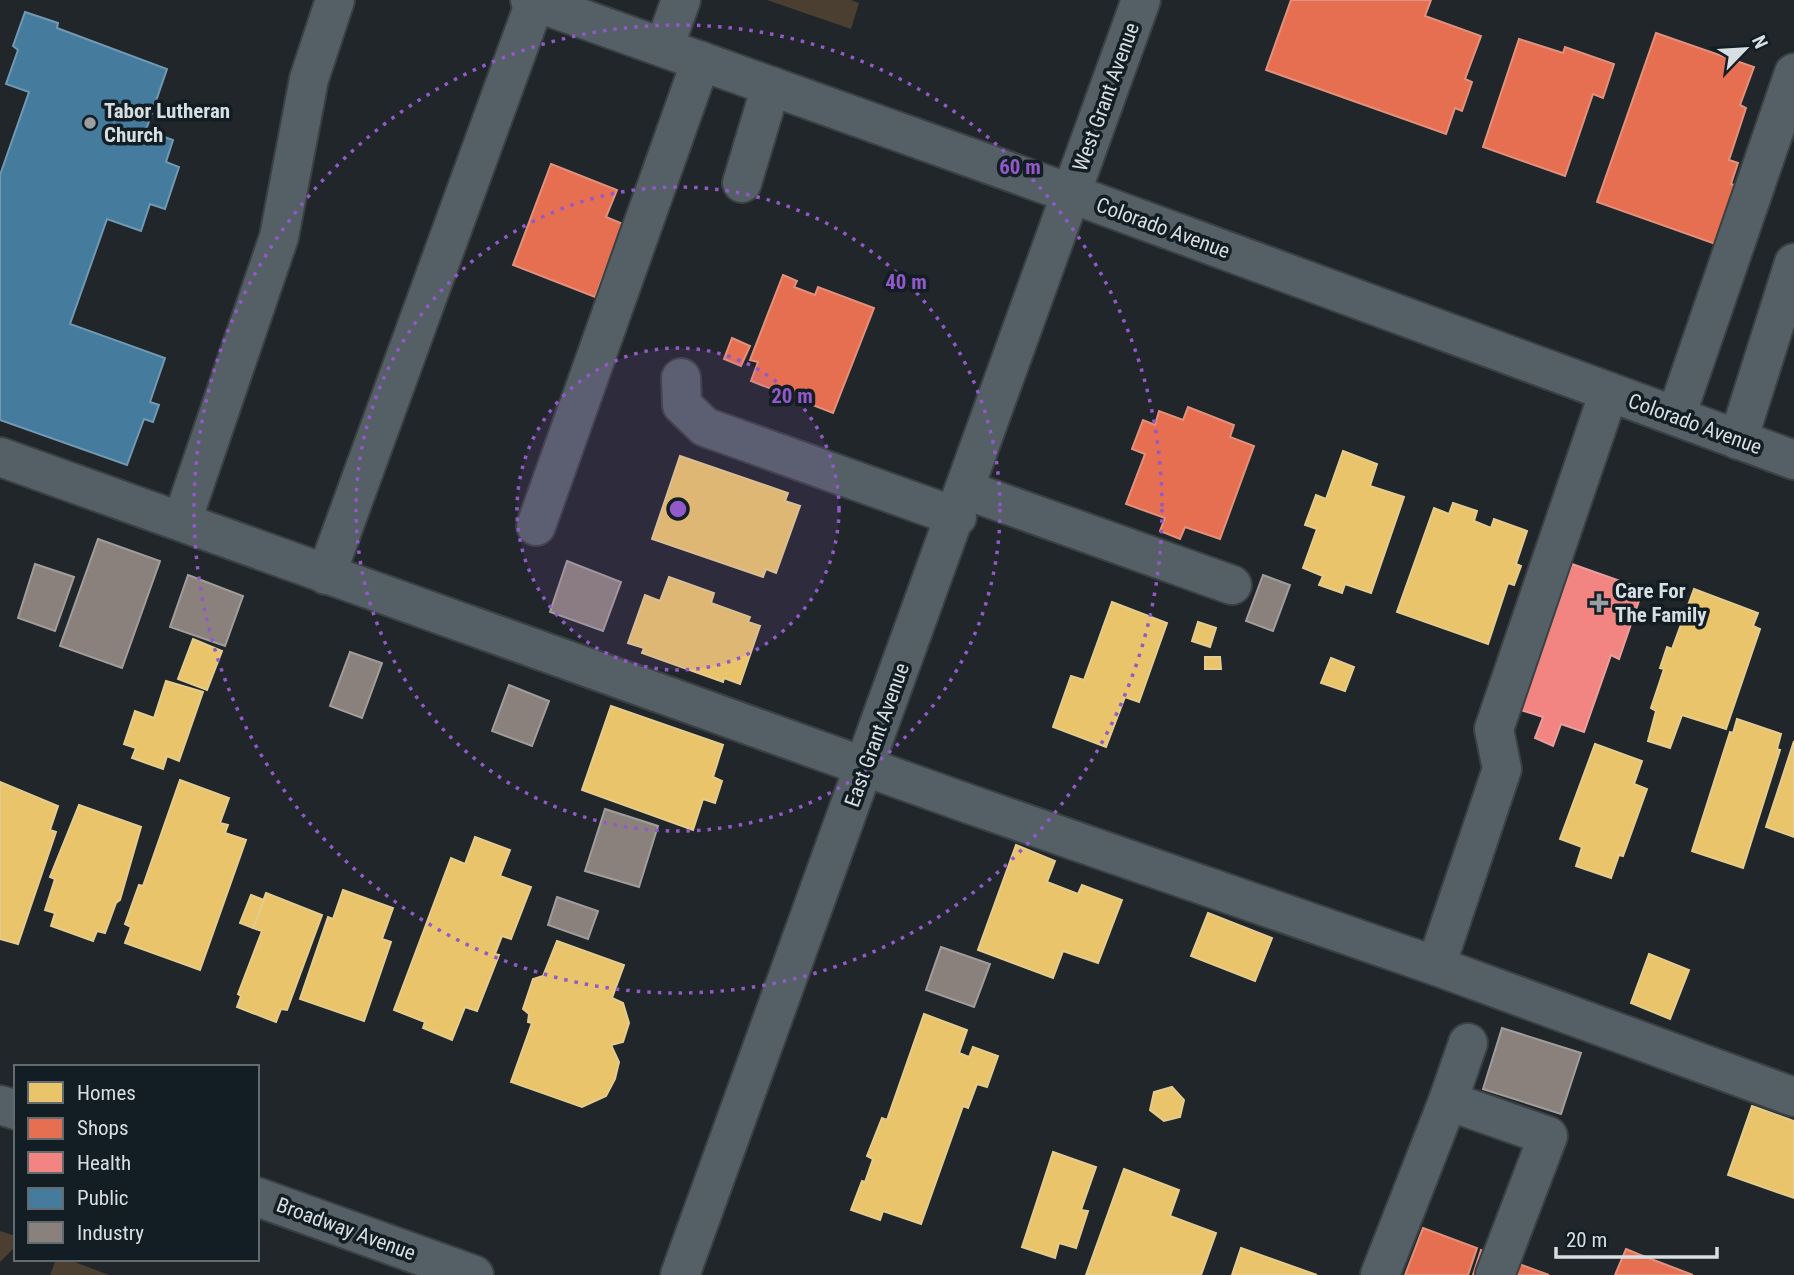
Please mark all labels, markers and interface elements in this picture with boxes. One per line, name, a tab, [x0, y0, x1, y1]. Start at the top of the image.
north arrow	[1710, 14, 1780, 84]
street label: West Grant Avenue	[1068, 19, 1144, 175]
text: N	[1747, 32, 1773, 52]
place label: Tabor Lutheran Church	[104, 99, 230, 147]
marker: Tabor Lutheran Church	[82, 115, 98, 131]
text: 60 m	[999, 155, 1041, 179]
street label: Colorado Avenue	[1093, 193, 1233, 263]
text: 40 m	[885, 270, 927, 294]
text: 20 m	[771, 384, 813, 408]
street label: Colorado Avenue	[1625, 389, 1765, 459]
centre of rings	[666, 497, 690, 521]
place label: Care For The Family	[1615, 579, 1707, 627]
marker: Care For The Family	[1589, 593, 1609, 613]
street label: East Grant Avenue	[840, 660, 914, 810]
legend	[14, 1065, 259, 1261]
text: Homes	[77, 1081, 136, 1105]
text: Shops	[77, 1116, 129, 1140]
text: Health	[77, 1151, 131, 1175]
text: Public	[77, 1186, 129, 1210]
street label: Broadway Avenue	[273, 1193, 419, 1265]
scale bar	[1556, 1216, 1717, 1260]
text: Industry	[77, 1221, 144, 1245]
text: 20 m	[1566, 1228, 1607, 1252]

